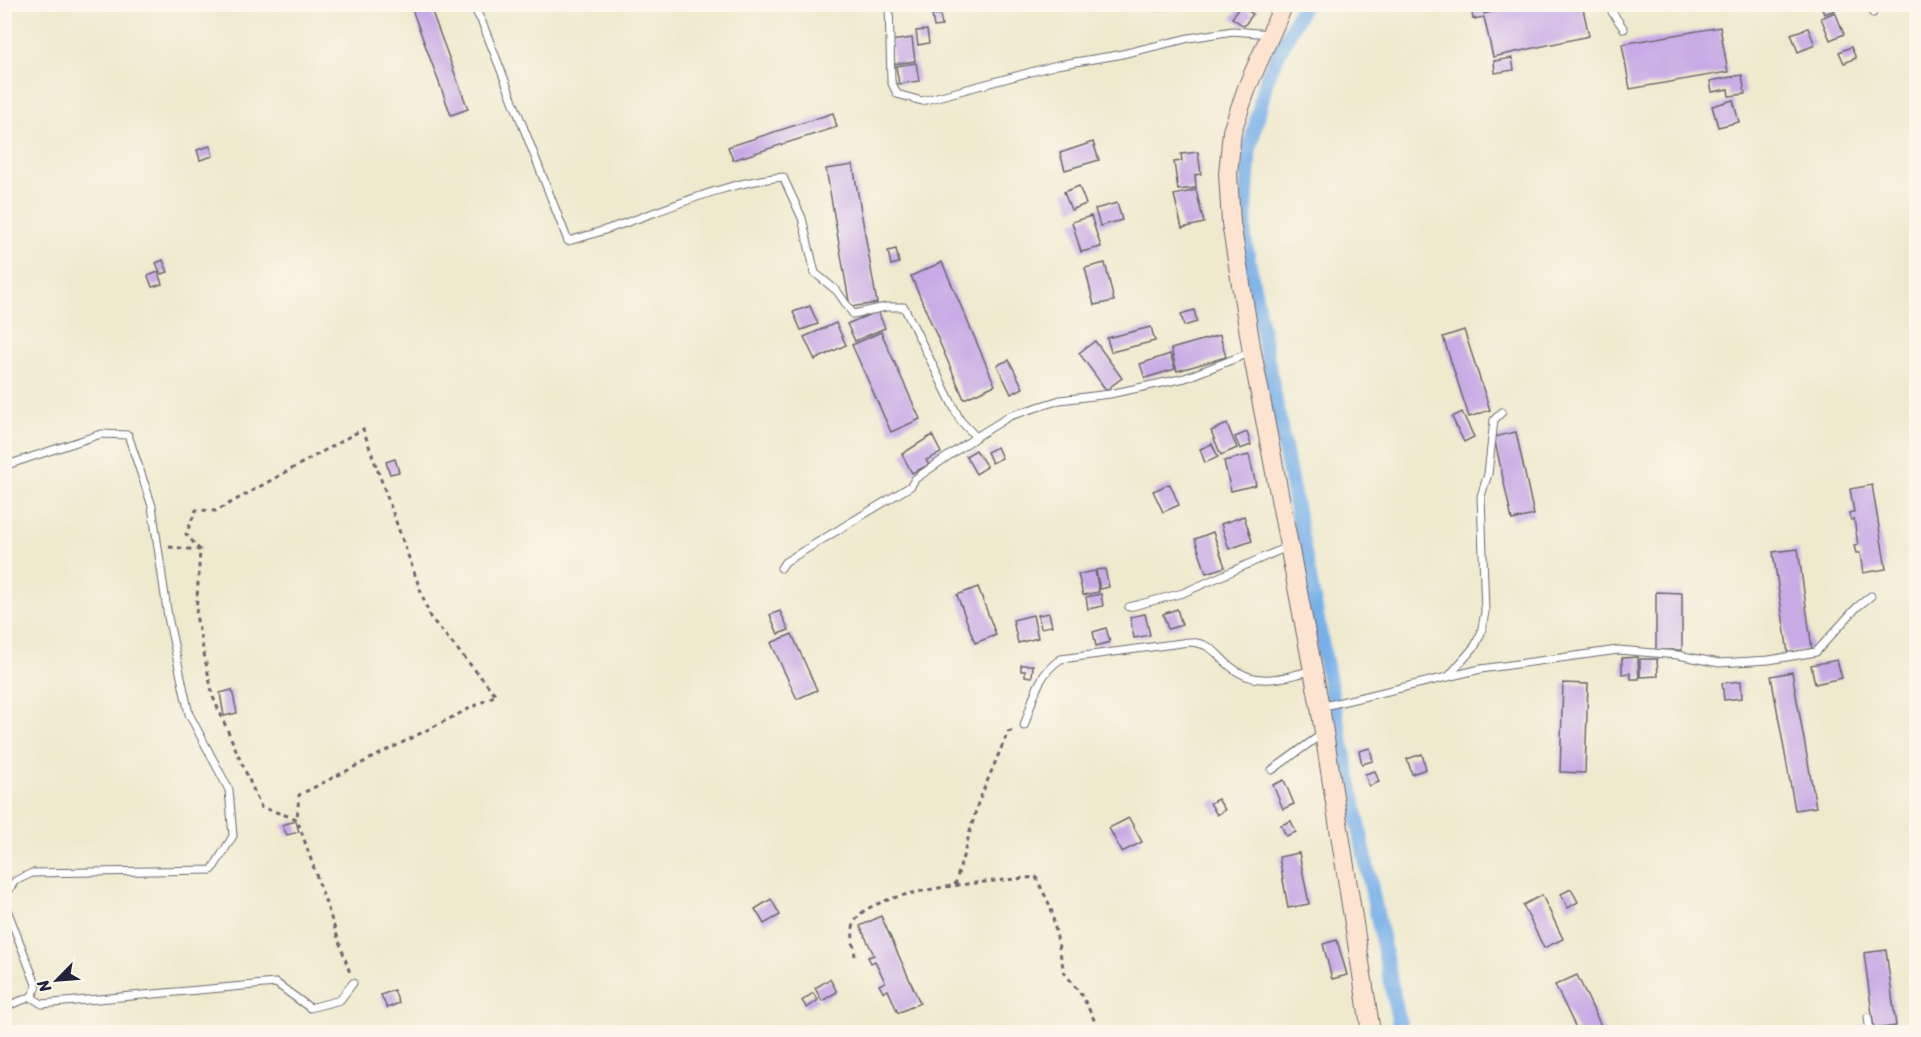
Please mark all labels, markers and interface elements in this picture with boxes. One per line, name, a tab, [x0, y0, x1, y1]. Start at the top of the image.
north arrow	[27, 950, 87, 1010]
text: N	[28, 974, 60, 998]

